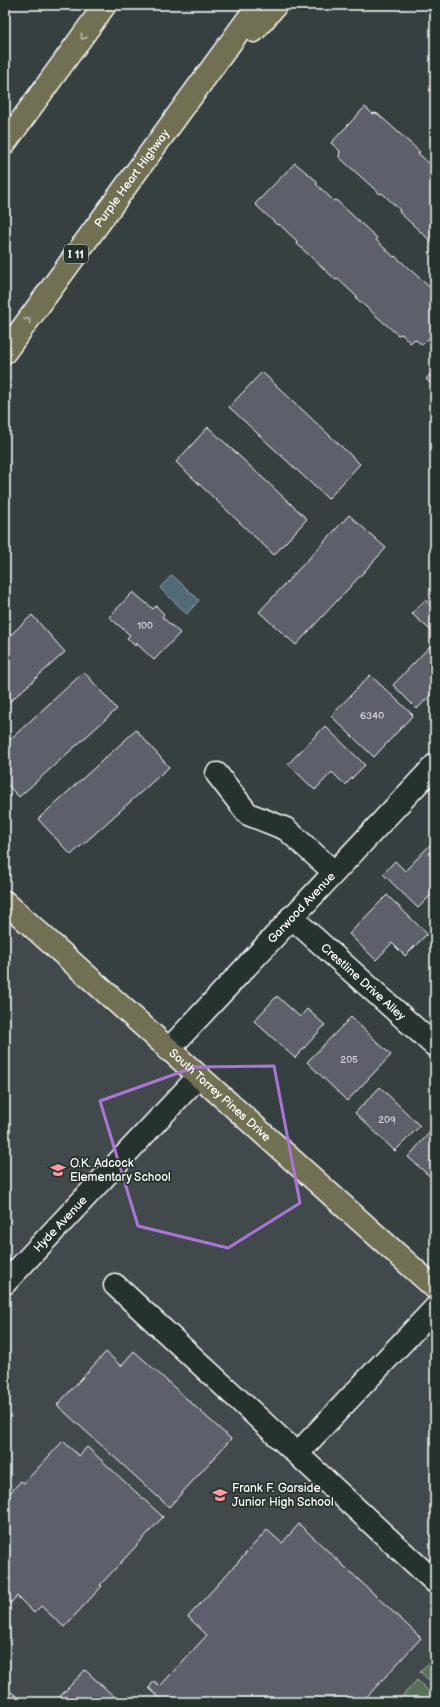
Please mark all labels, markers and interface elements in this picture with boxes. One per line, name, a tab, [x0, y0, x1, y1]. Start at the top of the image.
one-way arrow	[80, 32, 87, 39]
street label: Purple Heart Highway	[91, 126, 173, 231]
road number: I 11	[64, 245, 88, 263]
one-way arrow	[23, 318, 30, 325]
house number: 100	[137, 620, 153, 632]
house number: 6340	[360, 710, 384, 722]
street label: Garwood Avenue	[265, 869, 339, 947]
street label: Crestline Drive Alley	[317, 940, 409, 1024]
street label: South Torrey Pines Drive	[166, 1046, 274, 1145]
house number: 205	[340, 1054, 358, 1066]
house number: 209	[378, 1114, 396, 1126]
place label: O.K. Adcock Elementary School	[70, 1156, 171, 1185]
school or university icon: O.K. Adcock Elementary School	[49, 1161, 67, 1179]
street label: Hyde Avenue	[31, 1193, 91, 1255]
place label: Frank F. Garside Junior High School	[232, 1481, 334, 1510]
school or university icon: Frank F. Garside Junior High School	[211, 1486, 229, 1504]

